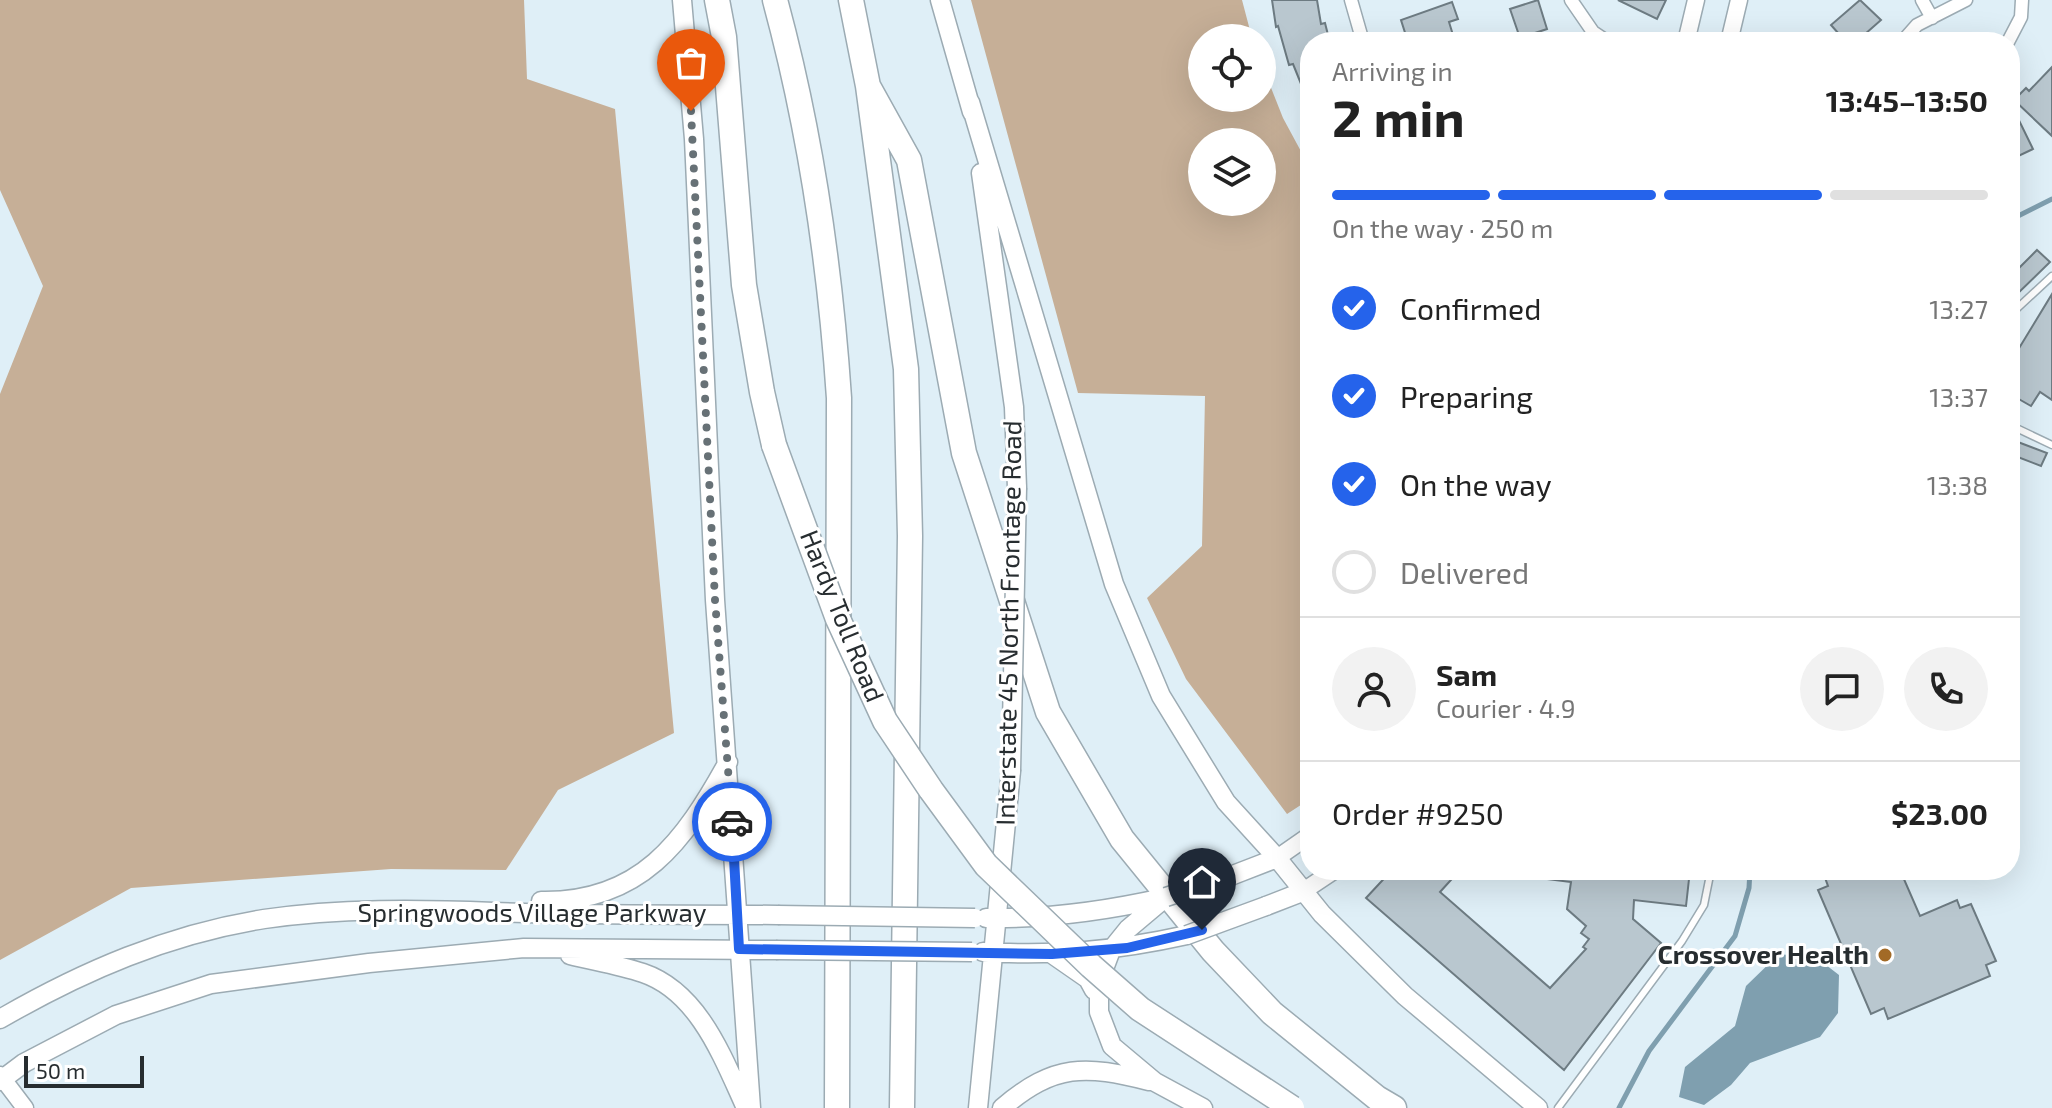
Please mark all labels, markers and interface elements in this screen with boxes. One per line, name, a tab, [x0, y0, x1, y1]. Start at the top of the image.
map controls	[1188, 24, 1276, 216]
button: locate	[1188, 24, 1276, 112]
pin	[657, 29, 725, 111]
icon: bag	[669, 41, 713, 85]
text: Arriving in	[1332, 55, 1453, 86]
text: 13:45–13:50	[1826, 82, 1988, 118]
text: 2 min	[1332, 85, 1465, 147]
button: layers	[1188, 128, 1276, 216]
text: On the way · 250 m	[1332, 212, 1553, 243]
icon: check	[1332, 286, 1376, 330]
text: Confirmed	[1400, 290, 1541, 326]
text: 13:27	[1929, 293, 1988, 324]
icon: check	[1332, 374, 1376, 418]
text: Preparing	[1400, 378, 1533, 414]
text: 13:37	[1929, 381, 1988, 412]
street label: Interstate 45 North Frontage Road	[988, 420, 1027, 826]
icon: check	[1332, 462, 1376, 506]
text: On the way	[1400, 466, 1552, 502]
text: 13:38	[1927, 469, 1988, 500]
street label: Hardy Toll Road	[795, 525, 892, 706]
text: Delivered	[1400, 554, 1529, 590]
button: person	[1332, 647, 1416, 731]
button: chat	[1800, 647, 1884, 731]
button: phone	[1904, 647, 1988, 731]
text: Sam	[1436, 656, 1497, 692]
text: Courier · 4.9	[1436, 692, 1576, 723]
courier	[692, 782, 772, 862]
text: Order #9250	[1332, 795, 1504, 831]
text: $23.00	[1891, 795, 1988, 831]
icon: car	[710, 800, 754, 844]
pin	[1168, 848, 1236, 930]
icon: home	[1180, 860, 1224, 904]
street label: Springwoods Village Parkway	[357, 896, 707, 927]
place label: Crossover Health	[1657, 938, 1869, 969]
marker: Crossover Health	[1876, 946, 1894, 964]
scale bar	[24, 1052, 144, 1088]
text: 50 m	[36, 1057, 85, 1083]

